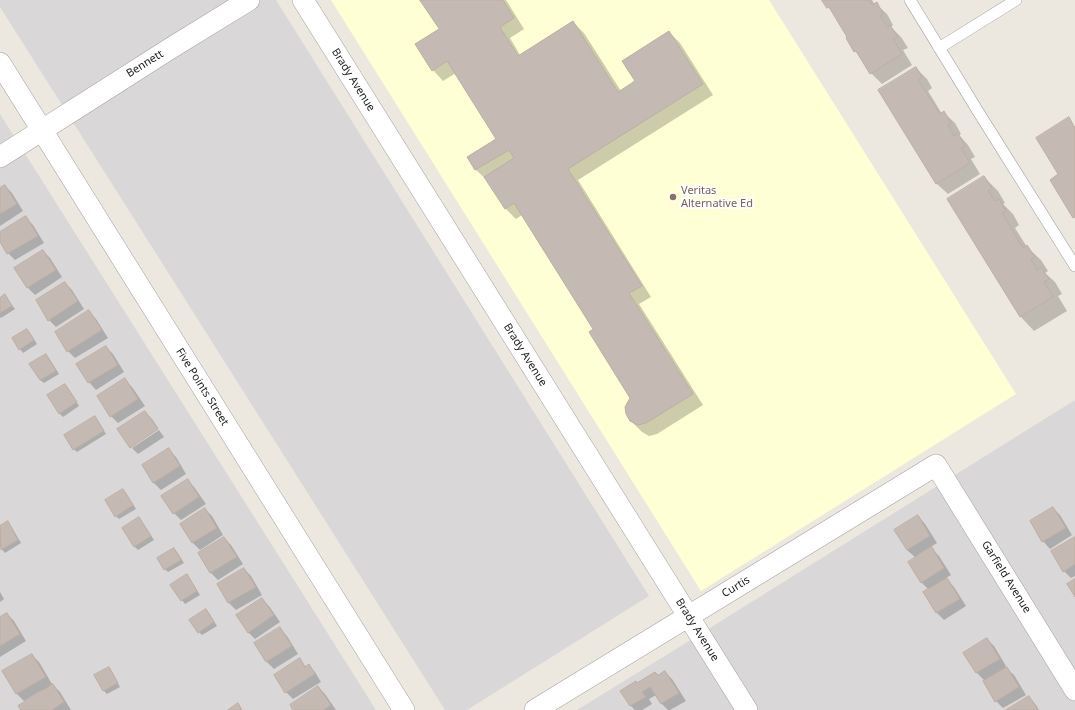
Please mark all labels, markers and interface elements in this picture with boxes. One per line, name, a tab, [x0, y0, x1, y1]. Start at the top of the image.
street label: Brady Avenue	[328, 46, 378, 114]
street label: Bennett	[124, 48, 166, 80]
place label: Veritas Alternative Ed	[681, 184, 753, 210]
marker: Veritas Alternative Ed	[668, 192, 678, 202]
street label: Brady Avenue	[500, 321, 550, 389]
street label: Five Points Street	[173, 346, 231, 428]
street label: Garfield Avenue	[979, 538, 1033, 616]
street label: Curtis	[720, 574, 752, 600]
street label: Brady Avenue	[672, 596, 722, 664]

